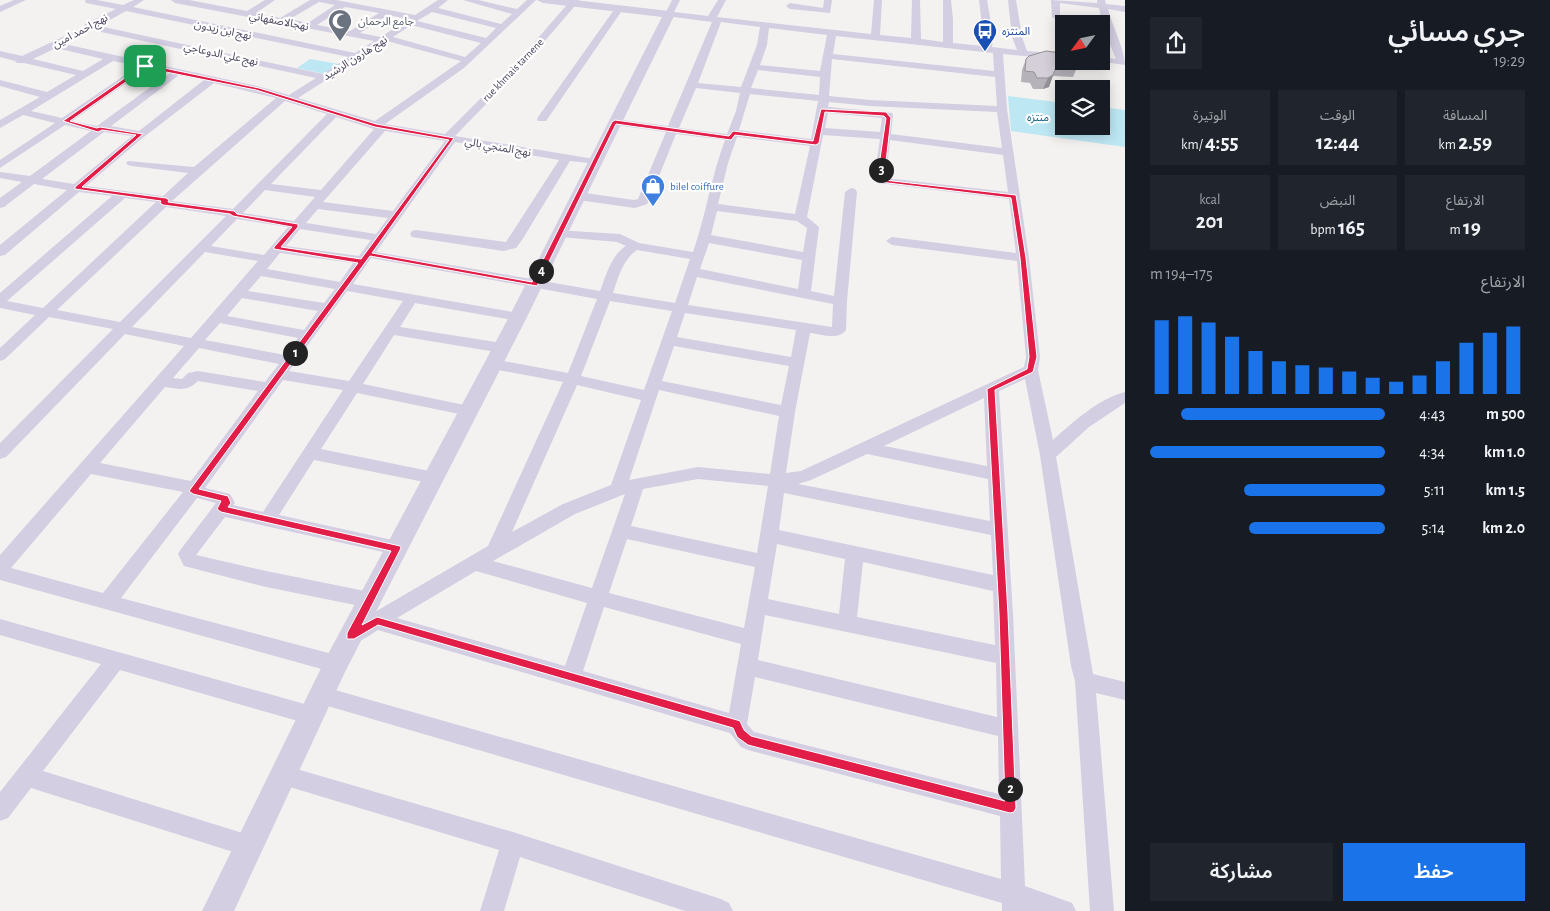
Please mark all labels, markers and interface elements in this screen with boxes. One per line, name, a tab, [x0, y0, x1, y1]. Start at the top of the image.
mosque icon: جامع الرحمان	[327, 8, 353, 42]
street label: نهجالاصفهاني	[248, 10, 310, 36]
street label: نهج احمد امين	[50, 12, 111, 52]
north arrow	[1055, 15, 1110, 70]
map controls	[1055, 15, 1110, 135]
place label: جامع الرحمان	[358, 16, 415, 29]
button: share	[1150, 17, 1202, 69]
bus stop icon: المنتزه	[972, 18, 998, 52]
street label: نهج ابن زيدون	[193, 19, 253, 43]
text: جري مسائي	[1388, 19, 1525, 47]
place label: المنتزه	[1002, 26, 1030, 38]
street label: نهج هارون الرشيد	[321, 34, 390, 84]
street label: rue khmais tarnene	[480, 36, 546, 104]
street label: نهج علي الدوعاجي	[182, 41, 259, 71]
pin	[124, 45, 166, 87]
icon: arrive	[131, 52, 159, 80]
text: 19:29	[1494, 53, 1525, 69]
button: layers	[1055, 80, 1110, 135]
text: الوتيرة	[1193, 109, 1227, 123]
text: الوقت	[1320, 109, 1355, 123]
text: المسافة	[1443, 109, 1487, 123]
park label: منتزه	[1027, 112, 1049, 124]
text: 4:55	[1205, 132, 1239, 153]
text: 12:44	[1316, 132, 1359, 153]
text: 2.59	[1458, 132, 1492, 153]
street label: نهج المنجي بالي	[463, 136, 532, 162]
text: /km	[1181, 138, 1205, 152]
text: km	[1438, 138, 1458, 152]
pin: 3	[868, 158, 894, 182]
text: 3	[878, 163, 885, 177]
shop icon: bilel coiffure	[640, 173, 666, 207]
place label: bilel coiffure	[670, 181, 724, 192]
text: kcal	[1199, 193, 1221, 207]
text: النبض	[1320, 194, 1355, 208]
text: الارتفاع	[1446, 194, 1484, 208]
text: 201	[1196, 211, 1224, 232]
text: 165	[1338, 217, 1365, 238]
text: 19	[1463, 217, 1481, 238]
text: bpm	[1310, 223, 1338, 237]
text: m	[1450, 223, 1463, 237]
pin: 4	[528, 258, 554, 284]
text: 4	[538, 264, 545, 278]
text: 175–194 m	[1150, 266, 1213, 282]
text: الارتفاع	[1481, 274, 1525, 290]
pin: 1	[282, 340, 308, 366]
text: 1	[293, 346, 298, 360]
text: 4:43	[1419, 406, 1445, 422]
text: 500 m	[1486, 406, 1525, 422]
text: 4:34	[1419, 444, 1445, 460]
text: 1.0 km	[1484, 444, 1525, 460]
text: 5:11	[1424, 482, 1445, 498]
text: 1.5 km	[1485, 482, 1525, 498]
text: 5:14	[1421, 520, 1445, 536]
text: 2.0 km	[1482, 520, 1525, 536]
pin: 2	[998, 776, 1022, 802]
text: 2	[1007, 782, 1014, 796]
button: مشاركة	[1150, 843, 1333, 901]
button: حفظ	[1343, 843, 1525, 901]

